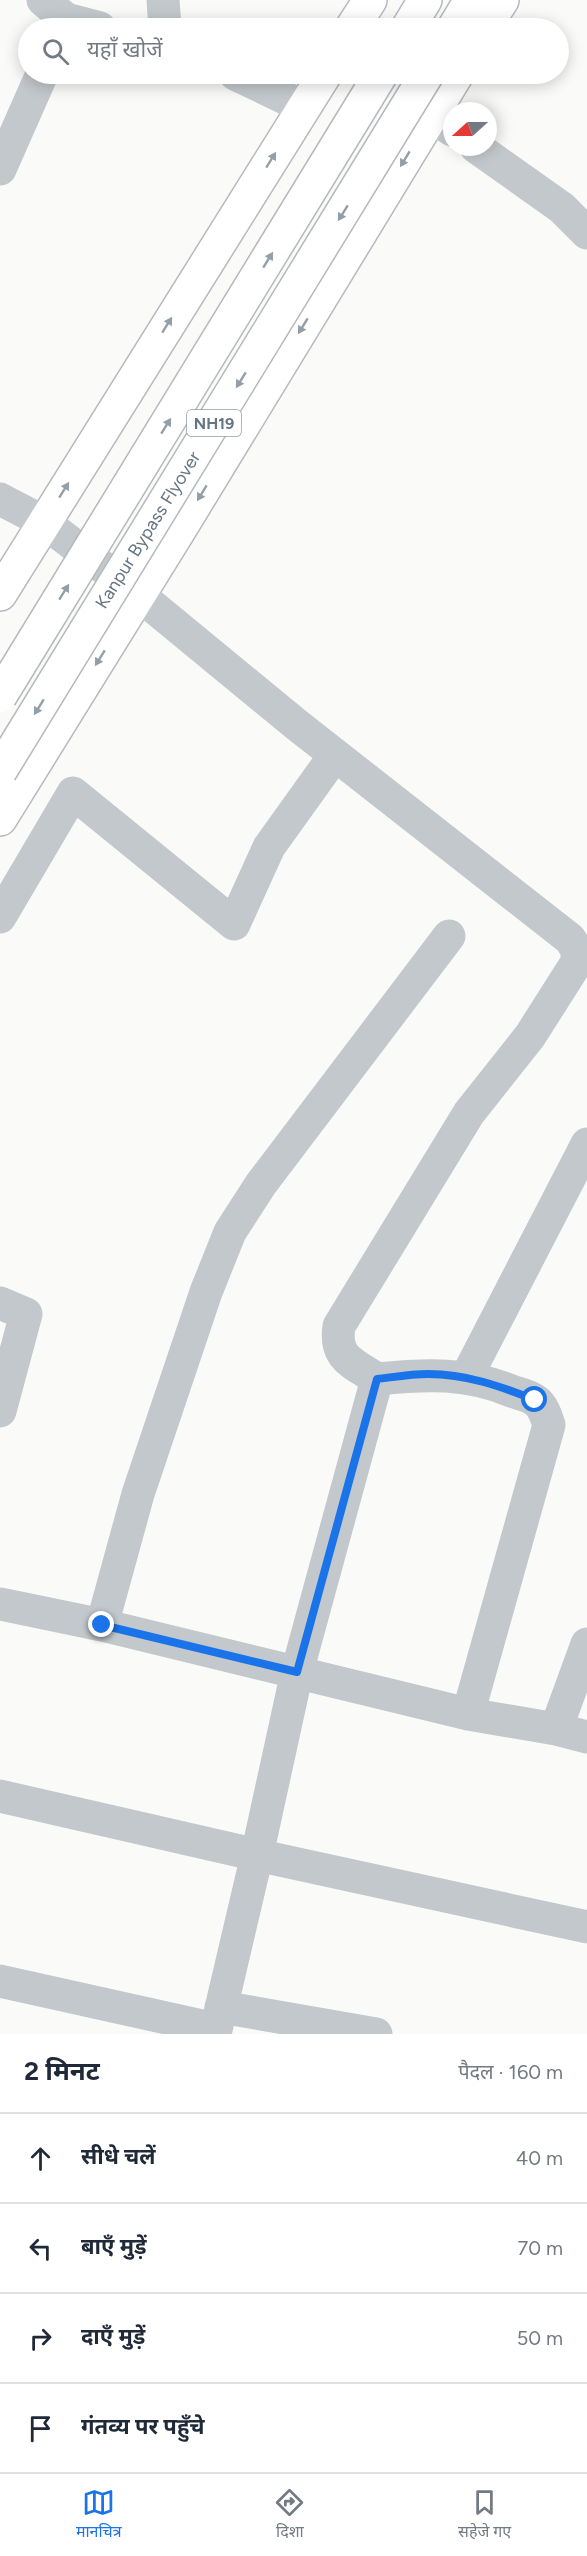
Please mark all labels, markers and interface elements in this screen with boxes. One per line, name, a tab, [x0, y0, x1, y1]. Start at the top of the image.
search box	[18, 18, 569, 84]
icon: search	[39, 35, 72, 68]
text: यहाँ खोजें	[87, 36, 163, 63]
north arrow	[443, 102, 497, 156]
one-way arrow	[399, 151, 410, 167]
one-way arrow	[265, 152, 276, 168]
one-way arrow	[337, 205, 348, 222]
one-way arrow	[262, 252, 273, 268]
one-way arrow	[162, 317, 173, 333]
one-way arrow	[298, 318, 309, 334]
one-way arrow	[235, 372, 246, 388]
road number: NH19	[187, 410, 241, 436]
one-way arrow	[160, 418, 171, 434]
street label: Kanpur Bypass Flyover	[91, 447, 205, 613]
one-way arrow	[58, 482, 69, 499]
one-way arrow	[197, 485, 208, 501]
one-way arrow	[58, 584, 69, 600]
one-way arrow	[94, 650, 105, 667]
one-way arrow	[34, 699, 45, 715]
route start	[521, 1386, 547, 1412]
route end	[88, 1611, 114, 1637]
text: 2 मिनट	[24, 2055, 100, 2087]
text: पैदल · 160 m	[458, 2060, 563, 2084]
icon: ahead	[24, 2142, 57, 2175]
text: सीधे चलें	[81, 2143, 156, 2170]
text: 40 m	[516, 2146, 563, 2170]
icon: left	[24, 2232, 57, 2265]
text: बाएँ मुड़ें	[81, 2233, 147, 2260]
text: 70 m	[517, 2236, 563, 2260]
icon: right	[24, 2322, 57, 2355]
text: दाएँ मुड़ें	[81, 2323, 145, 2350]
text: 50 m	[517, 2326, 563, 2350]
icon: arrive	[24, 2412, 57, 2445]
text: गंतव्य पर पहुँचे	[81, 2413, 205, 2440]
tab: मानचित्र	[76, 2486, 122, 2544]
tab: दिशा	[273, 2486, 306, 2544]
tab: सहेजे गए	[458, 2486, 511, 2544]

